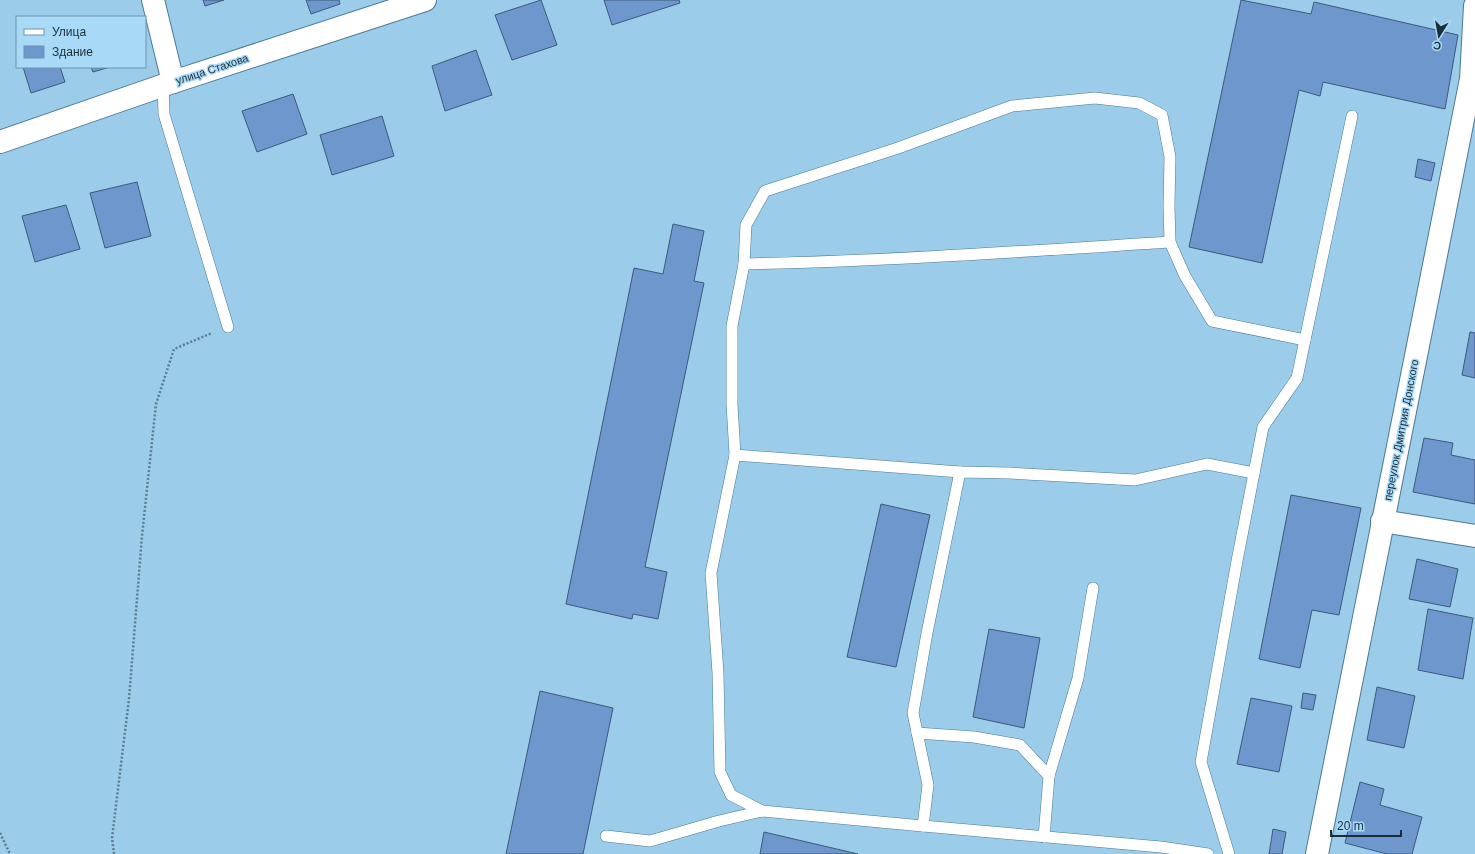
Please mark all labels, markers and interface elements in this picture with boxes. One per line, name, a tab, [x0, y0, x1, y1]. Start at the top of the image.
legend	[16, 16, 146, 68]
north arrow	[1419, 16, 1459, 56]
text: Улица	[52, 25, 86, 39]
text: С	[1432, 39, 1442, 52]
text: Здание	[52, 45, 93, 59]
street label: улица Стахова	[174, 51, 251, 86]
street label: переулок Дмитрия Донского	[1381, 358, 1421, 502]
scale bar	[1331, 812, 1401, 838]
text: 20 m	[1337, 819, 1364, 833]

